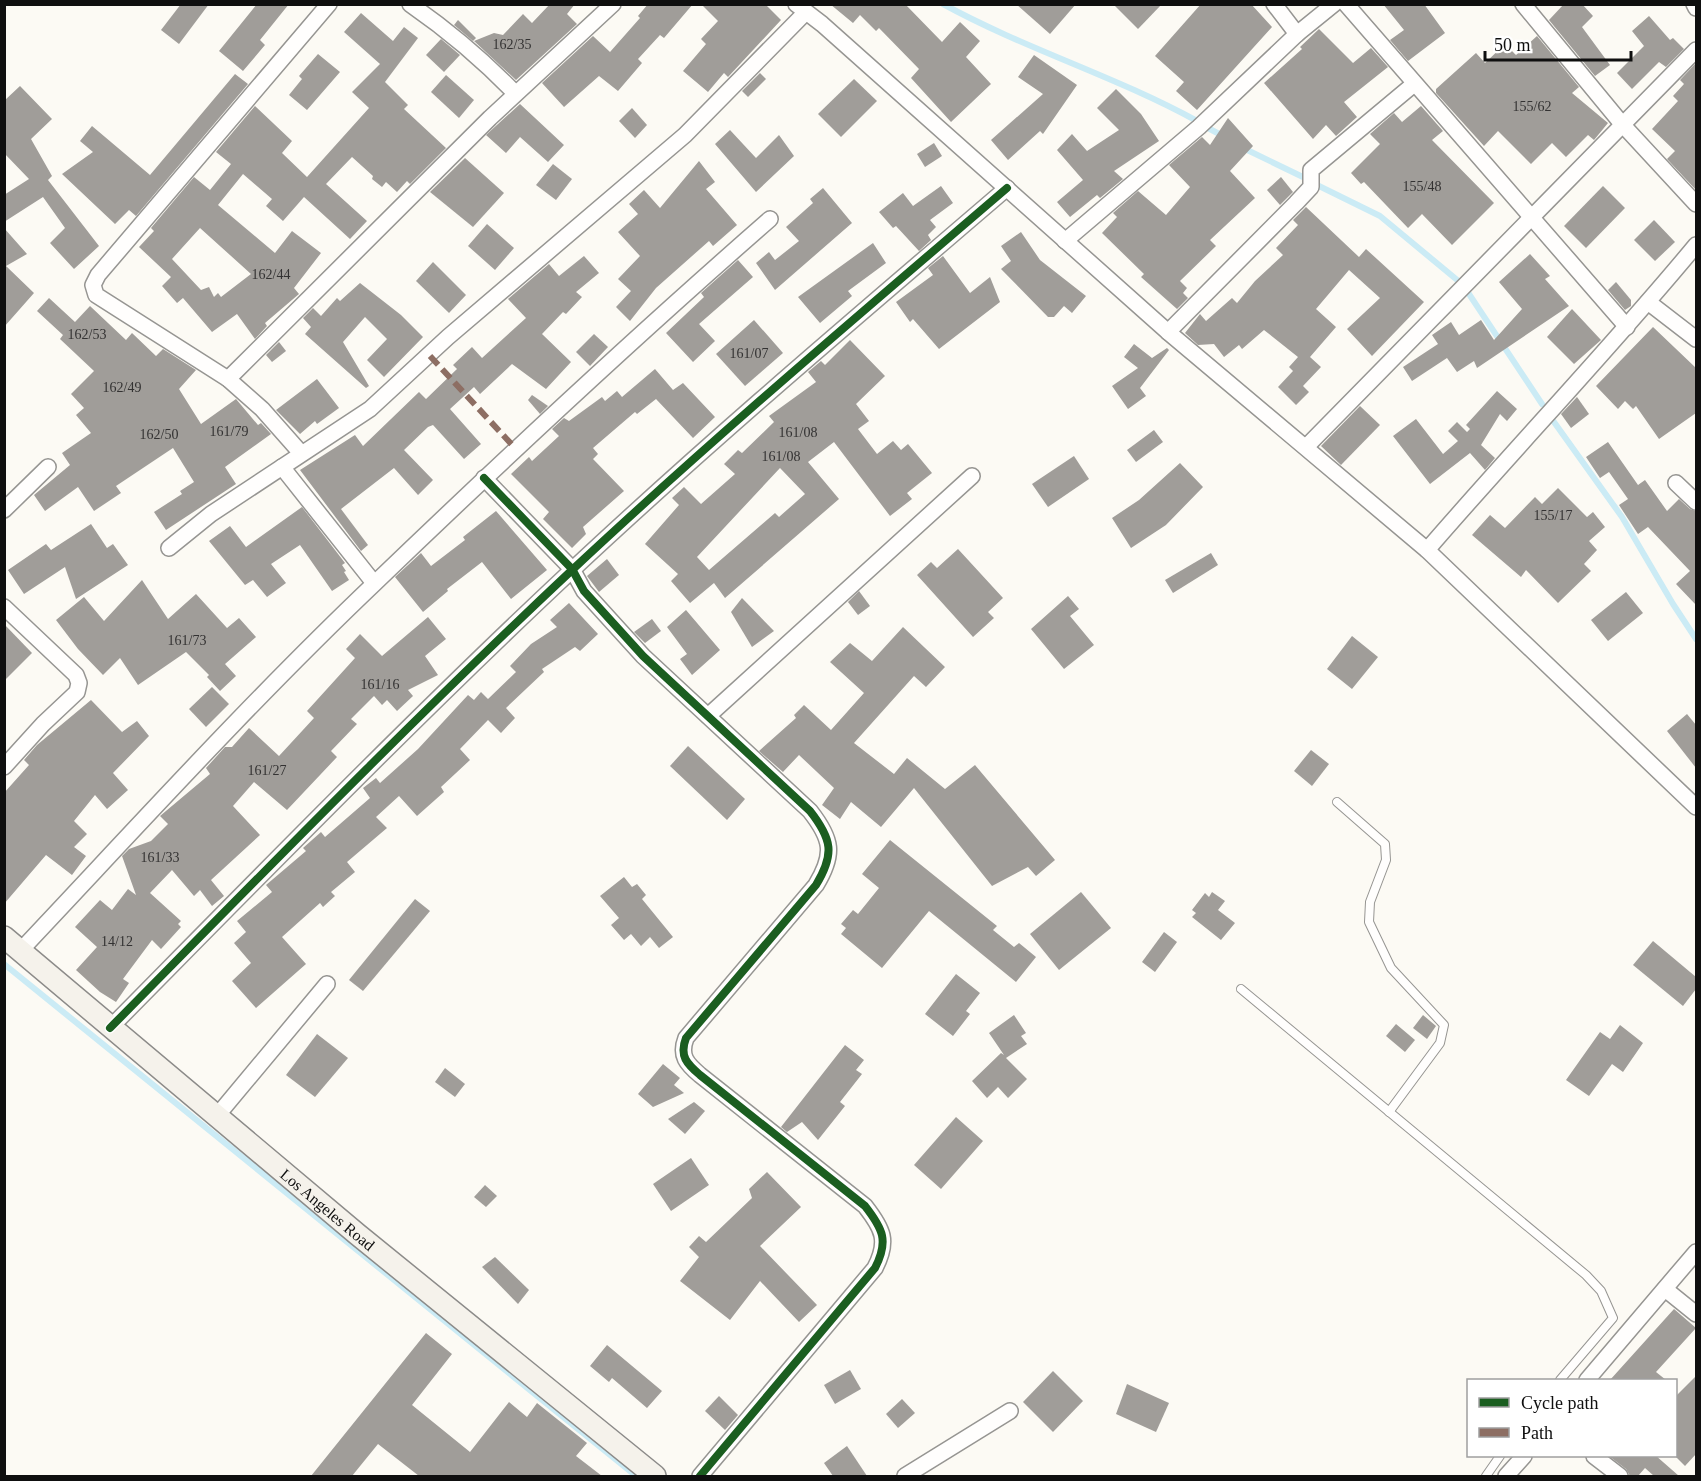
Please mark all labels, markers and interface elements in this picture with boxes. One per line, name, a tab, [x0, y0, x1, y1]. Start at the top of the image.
scale bar	[1485, 24, 1630, 62]
text: 50 m	[1494, 35, 1531, 55]
house number: 162/35	[493, 37, 531, 52]
house number: 155/62	[1513, 99, 1551, 114]
house number: 155/48	[1403, 179, 1441, 194]
house number: 162/44	[252, 267, 290, 282]
house number: 162/53	[68, 327, 106, 342]
house number: 161/07	[730, 346, 768, 361]
house number: 162/49	[103, 380, 141, 395]
house number: 161/79	[210, 424, 248, 439]
house number: 161/08	[779, 425, 817, 440]
house number: 162/50	[140, 427, 178, 442]
house number: 161/08	[762, 449, 800, 464]
house number: 155/17	[1534, 508, 1572, 523]
house number: 161/73	[168, 633, 206, 648]
house number: 161/16	[361, 677, 399, 692]
house number: 161/27	[248, 763, 286, 778]
house number: 161/33	[141, 850, 179, 865]
house number: 14/12	[101, 934, 133, 949]
street label: Los Angeles Road	[277, 1165, 378, 1253]
legend	[1467, 1379, 1677, 1457]
text: Cycle path	[1521, 1393, 1598, 1413]
text: Path	[1521, 1423, 1553, 1443]

